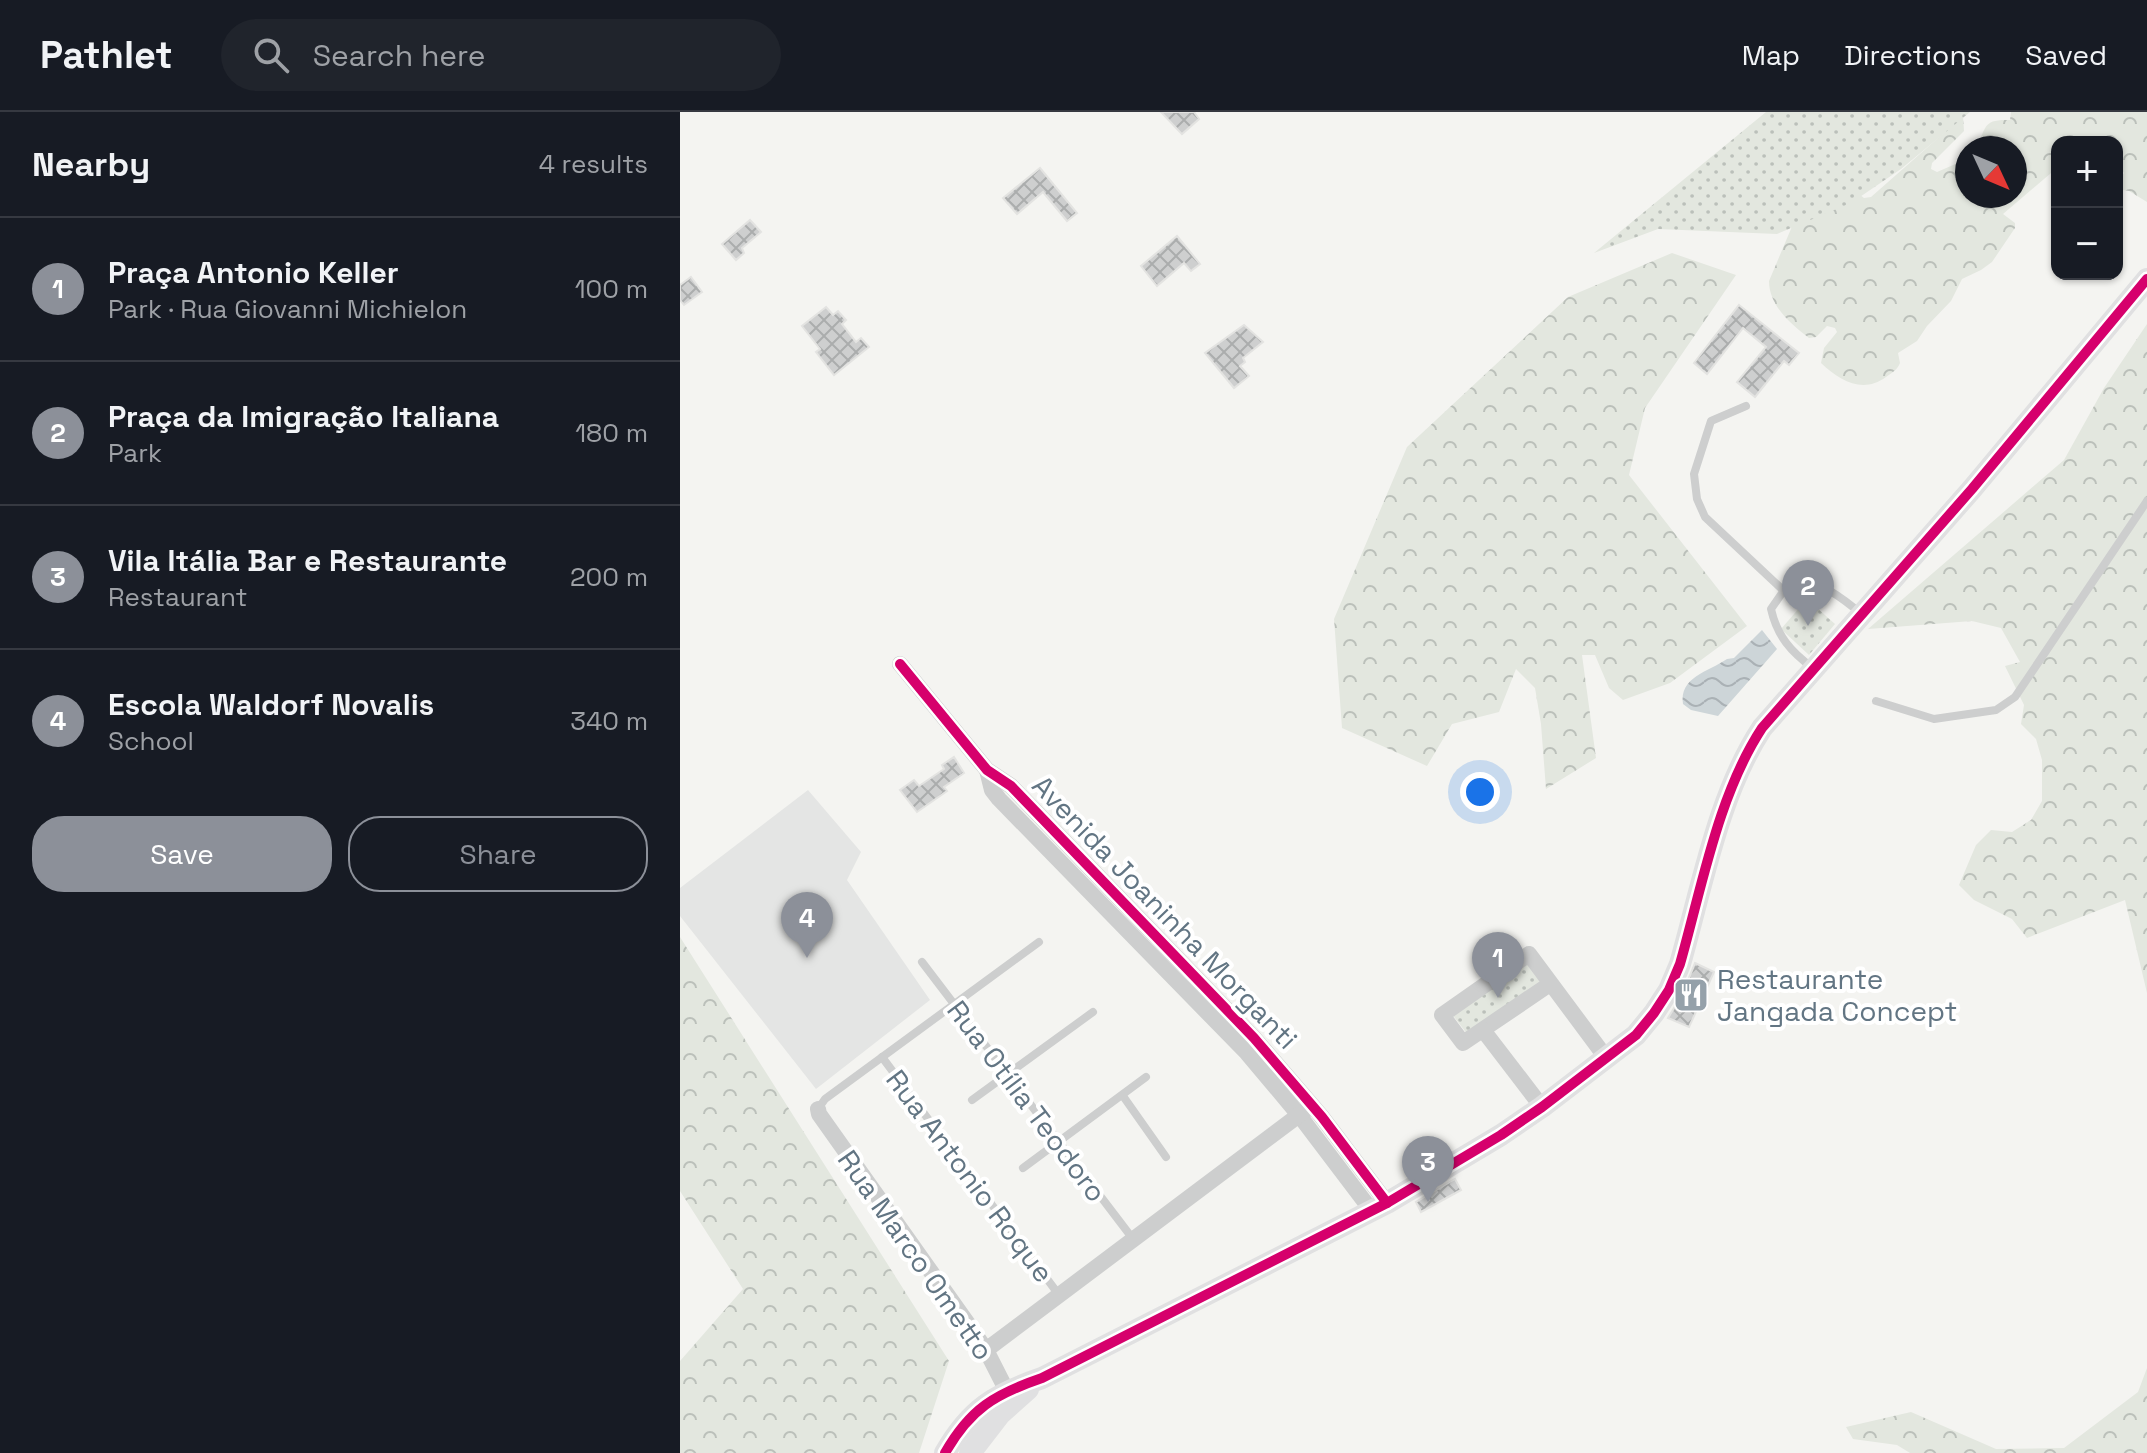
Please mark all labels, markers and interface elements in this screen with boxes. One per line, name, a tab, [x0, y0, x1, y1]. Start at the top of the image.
search box	[221, 19, 781, 91]
text: Pathlet	[40, 31, 173, 79]
icon: search	[249, 33, 293, 77]
text: Search here	[313, 36, 486, 75]
text: Map	[1742, 37, 1800, 73]
text: Directions	[1844, 37, 1981, 73]
text: Saved	[2025, 37, 2107, 73]
north arrow	[1955, 136, 2027, 208]
map controls	[2051, 136, 2123, 280]
button: +	[2051, 136, 2123, 208]
text: Nearby	[32, 143, 150, 186]
text: 4 results	[539, 147, 648, 181]
button: −	[2051, 208, 2123, 280]
text: Praça Antonio Keller	[108, 253, 399, 292]
text: 1	[52, 272, 64, 306]
text: 100 m	[575, 272, 648, 306]
text: Park · Rua Giovanni Michielon	[108, 292, 467, 326]
text: Praça da Imigração Italiana	[108, 397, 499, 436]
text: 2	[50, 416, 66, 450]
text: 180 m	[575, 416, 648, 450]
text: Park	[108, 436, 162, 470]
text: Vila Itália Bar e Restaurante	[108, 541, 507, 580]
text: 3	[50, 560, 66, 594]
text: 200 m	[570, 560, 648, 594]
pin: 2	[1782, 560, 1834, 626]
text: Restaurant	[108, 580, 247, 614]
text: Escola Waldorf Novalis	[108, 685, 434, 724]
text: 4	[50, 704, 66, 738]
text: 340 m	[570, 704, 648, 738]
text: School	[108, 724, 194, 758]
street label: Avenida Joaninha Morganti	[1025, 768, 1305, 1056]
your location	[1460, 772, 1500, 812]
button: Save	[32, 816, 332, 892]
button: Share	[348, 816, 648, 892]
pin: 4	[781, 892, 833, 958]
pin: 1	[1472, 932, 1524, 998]
place label: Restaurante Jangada Concept	[1717, 961, 1957, 1029]
restaurant icon: Restaurante Jangada Concept	[1672, 976, 1710, 1014]
street label: Rua Otília Teodoro	[939, 993, 1115, 1209]
street label: Rua Antonio Roque	[878, 1063, 1062, 1289]
pin: 3	[1402, 1136, 1454, 1202]
street label: Rua Marco Ometto	[830, 1143, 1002, 1367]

